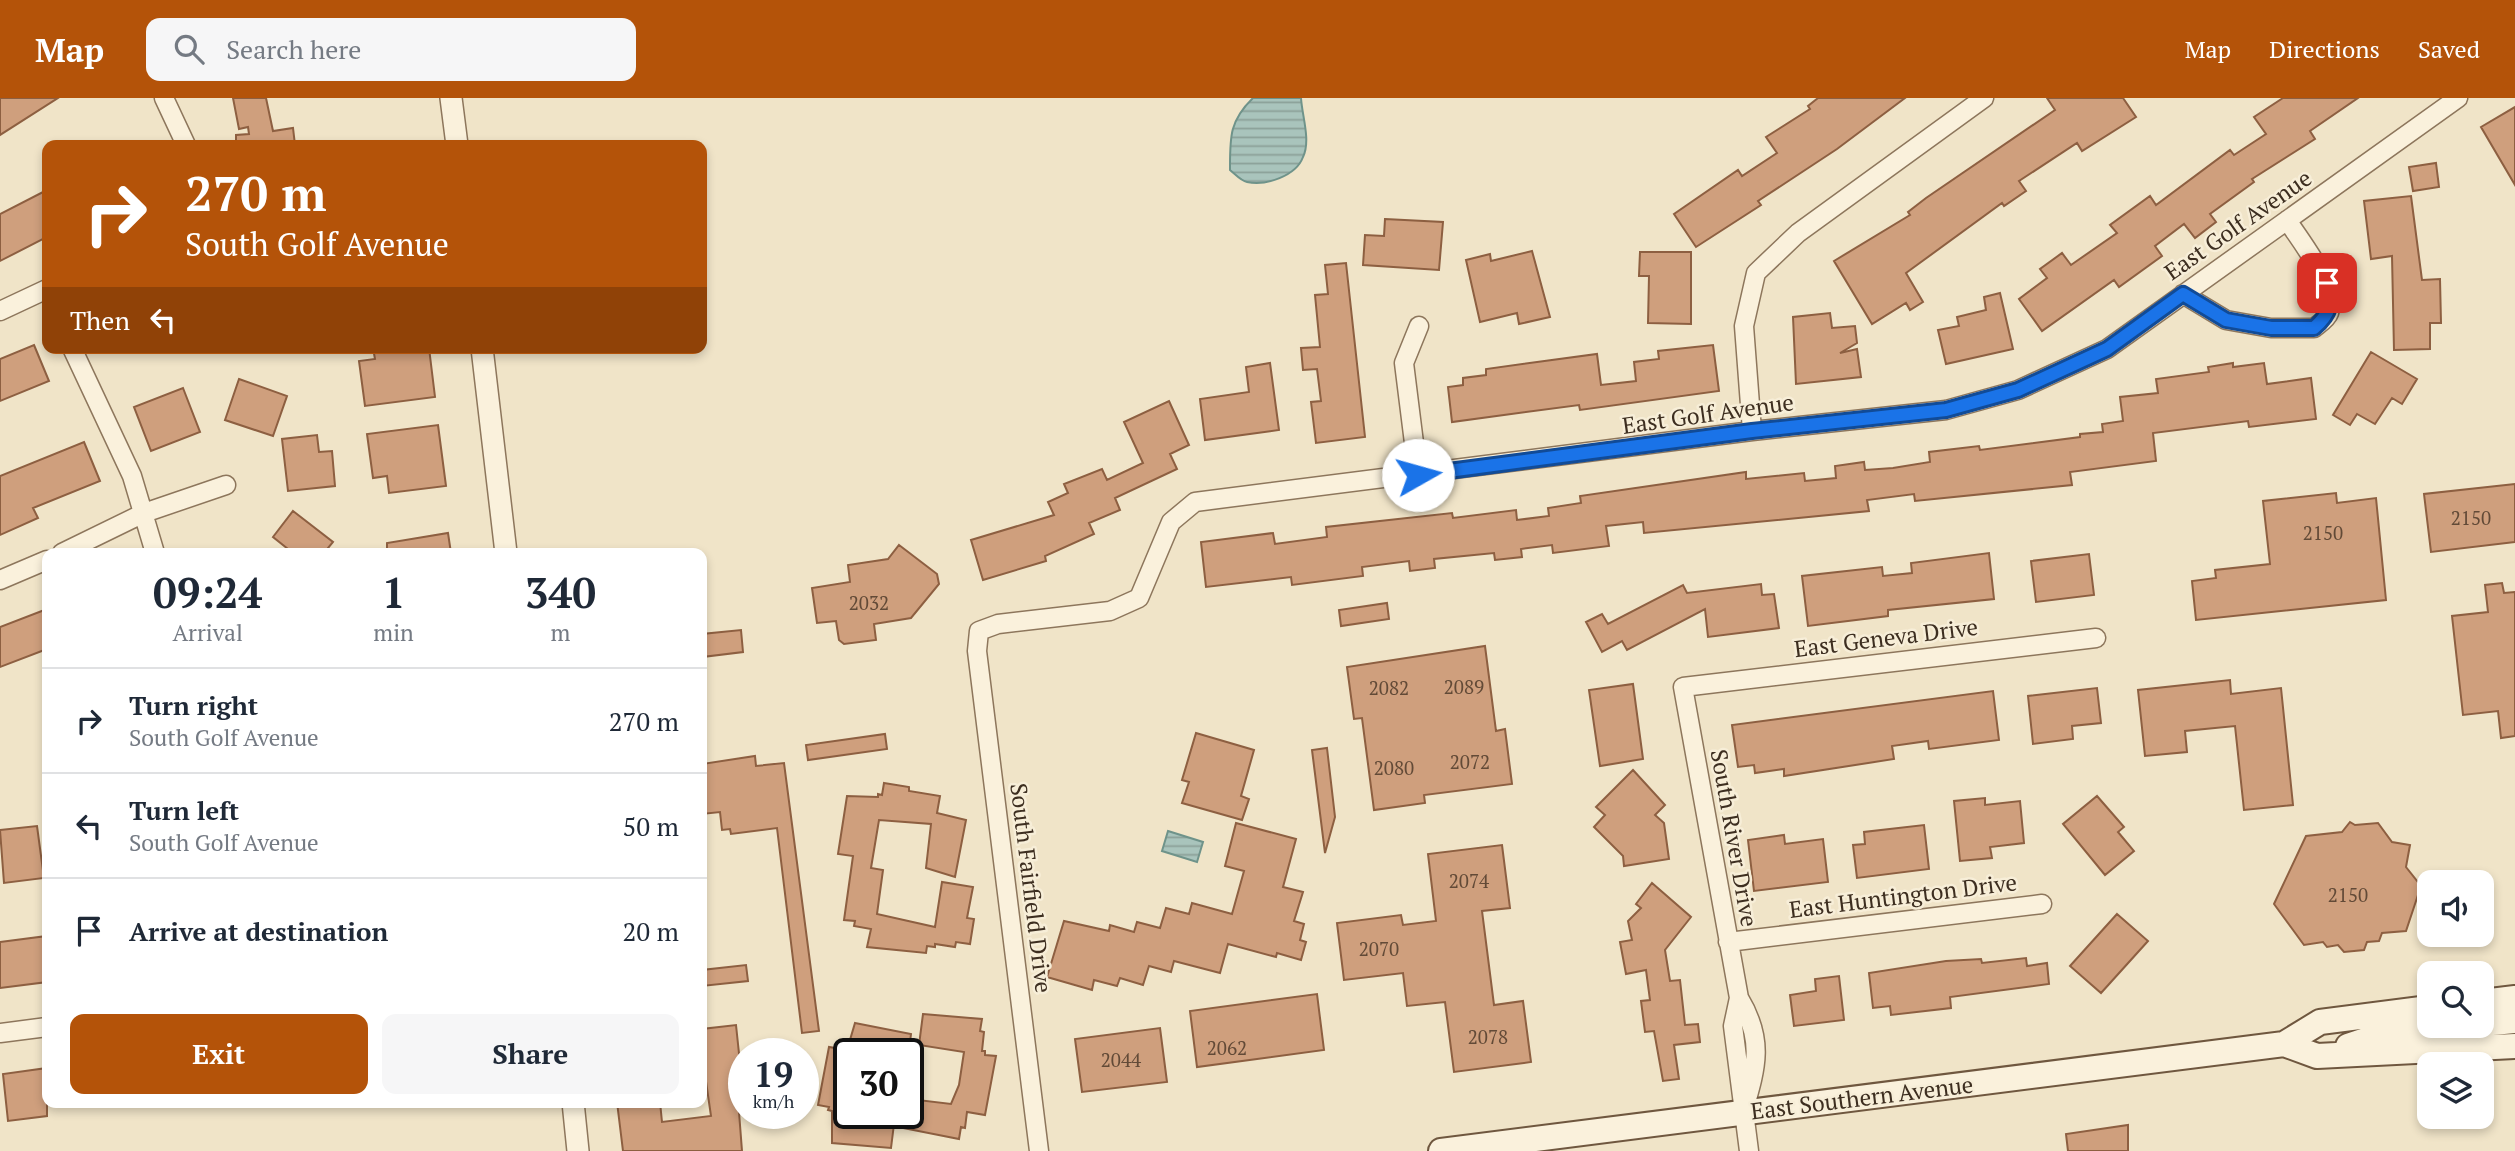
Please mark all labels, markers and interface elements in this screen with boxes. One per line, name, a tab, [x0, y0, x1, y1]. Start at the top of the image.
search box	[146, 18, 636, 81]
text: Map	[35, 28, 104, 71]
icon: search	[170, 30, 208, 68]
text: Search here	[226, 32, 361, 66]
text: Map	[2185, 33, 2231, 65]
text: Directions	[2269, 33, 2380, 65]
text: Saved	[2418, 33, 2480, 65]
text: 270 m	[185, 160, 327, 225]
street label: East Golf Avenue	[2158, 162, 2317, 287]
icon: right	[70, 168, 161, 259]
text: South Golf Avenue	[185, 223, 449, 265]
pin	[2297, 253, 2357, 313]
icon: arrive	[2308, 264, 2346, 302]
icon: left	[144, 301, 182, 339]
text: Then	[70, 303, 130, 337]
street label: East Golf Avenue	[1620, 386, 1796, 441]
position arrow	[1381, 438, 1455, 512]
house number: 2150	[2451, 505, 2491, 530]
house number: 2150	[2303, 520, 2343, 545]
text: 09:24	[153, 564, 262, 620]
text: 1	[382, 564, 405, 620]
text: 340	[525, 564, 596, 620]
house number: 2032	[849, 590, 889, 615]
street label: East Geneva Drive	[1792, 611, 1980, 664]
text: Arrival	[172, 617, 243, 648]
text: min	[373, 617, 414, 648]
text: m	[550, 617, 570, 648]
house number: 2089	[1444, 674, 1484, 699]
house number: 2082	[1369, 675, 1409, 700]
text: Turn right	[129, 688, 258, 722]
icon: right	[70, 702, 108, 740]
text: 270 m	[609, 704, 679, 738]
text: South Golf Avenue	[129, 722, 319, 753]
street label: South River Drive	[1704, 747, 1765, 929]
house number: 2072	[1450, 749, 1490, 774]
house number: 2080	[1374, 755, 1414, 780]
street label: South Fairfield Drive	[1003, 781, 1060, 995]
text: Turn left	[129, 793, 239, 827]
icon: left	[70, 807, 108, 845]
text: 50 m	[623, 809, 679, 843]
text: South Golf Avenue	[129, 827, 319, 858]
street label: East Huntington Drive	[1787, 866, 2019, 925]
house number: 2074	[1449, 868, 1490, 893]
map controls	[2417, 870, 2494, 1129]
button: sound	[2417, 870, 2494, 947]
house number: 2150	[2328, 882, 2368, 907]
icon: arrive	[70, 912, 108, 950]
text: Arrive at destination	[129, 914, 388, 948]
text: 20 m	[623, 914, 679, 948]
house number: 2070	[1359, 936, 1399, 961]
button: search	[2417, 961, 2494, 1038]
button: Exit	[70, 1014, 368, 1094]
button: Share	[382, 1014, 679, 1094]
house number: 2078	[1468, 1024, 1508, 1049]
house number: 2062	[1207, 1035, 1247, 1060]
speed limit sign: 30	[833, 1038, 924, 1129]
house number: 2044	[1101, 1047, 1142, 1072]
text: 19	[754, 1051, 793, 1097]
button: layers	[2417, 1052, 2494, 1129]
street label: East Southern Avenue	[1749, 1068, 1975, 1127]
text: km/h	[753, 1089, 794, 1113]

